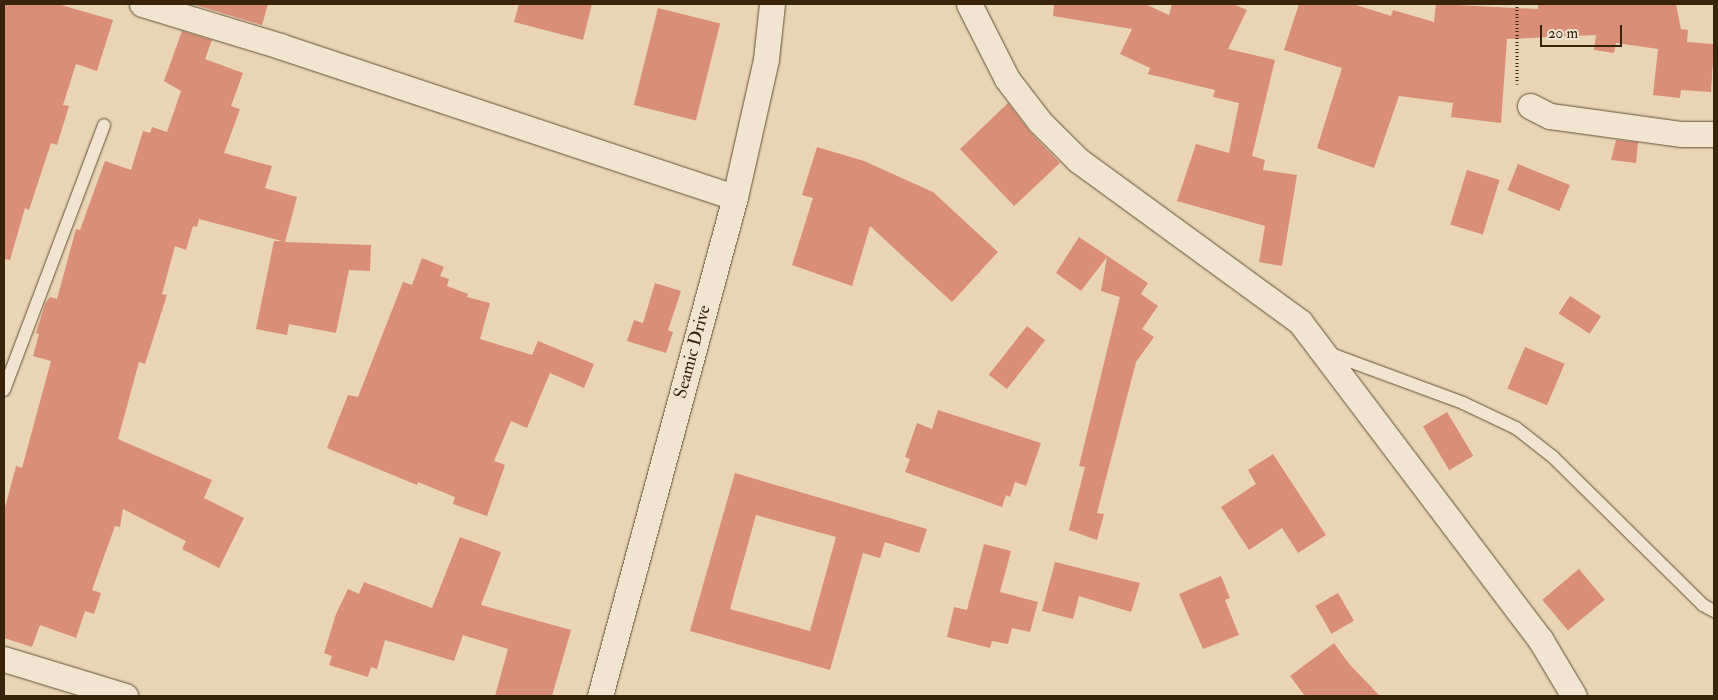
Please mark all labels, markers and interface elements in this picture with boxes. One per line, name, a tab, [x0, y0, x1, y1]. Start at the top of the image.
scale bar	[1543, 15, 1626, 47]
text: 20 m	[1548, 24, 1578, 43]
street label: Seamic Drive	[670, 303, 716, 401]

